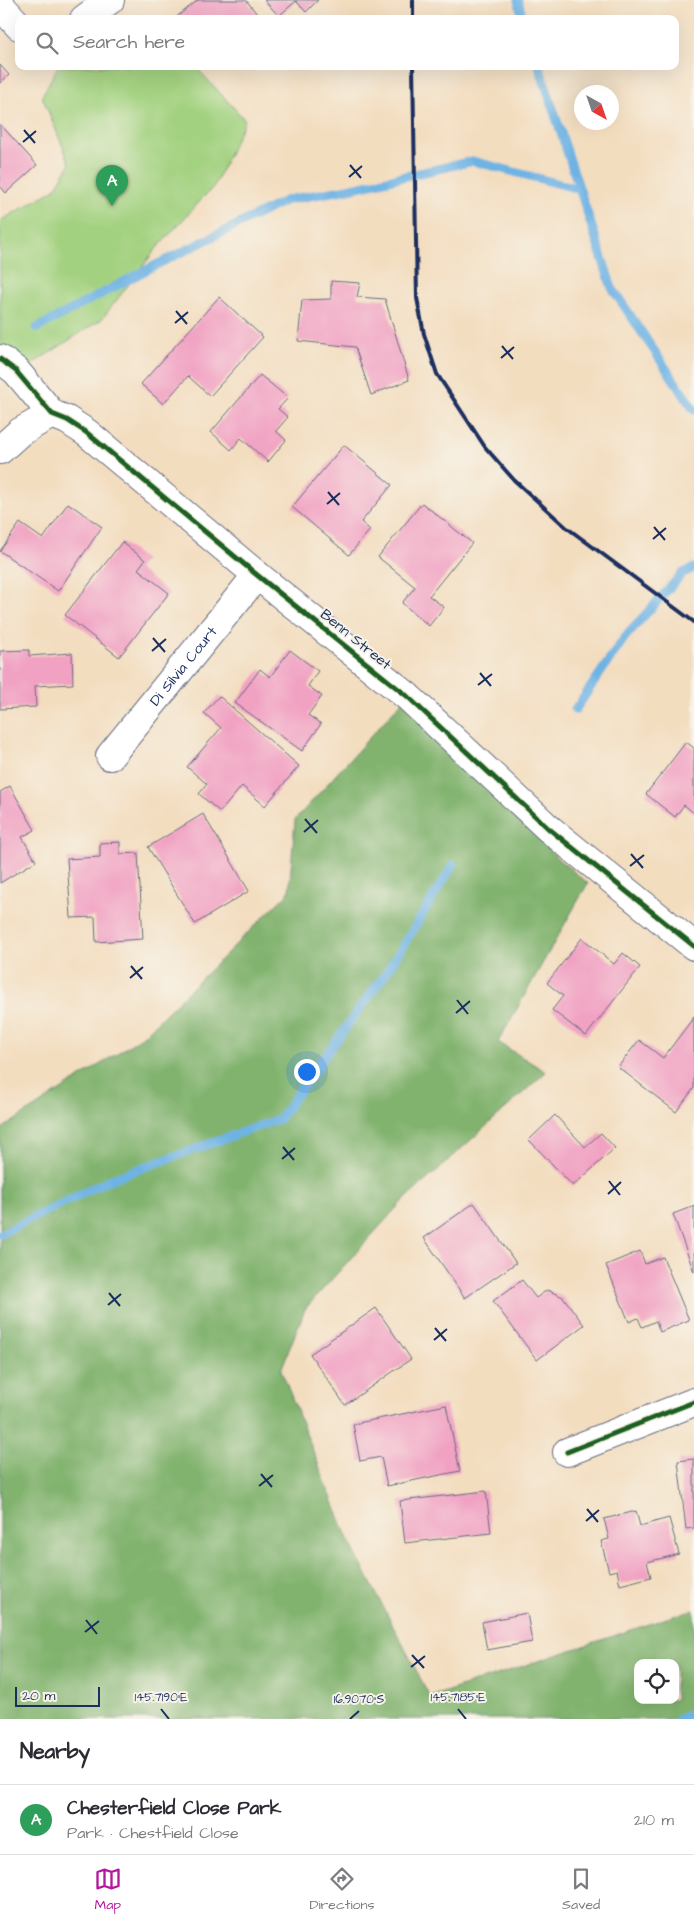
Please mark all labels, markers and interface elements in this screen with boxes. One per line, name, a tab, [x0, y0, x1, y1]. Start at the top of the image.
search box	[15, 15, 679, 70]
icon: search	[33, 29, 61, 57]
text: Search here	[73, 29, 185, 56]
north arrow	[574, 85, 619, 130]
pin: A	[96, 165, 128, 206]
street label: Benn Street	[316, 604, 396, 675]
street label: Di Silvia Court	[145, 622, 222, 711]
your location	[294, 1059, 320, 1085]
map controls	[634, 1659, 679, 1704]
button: locate	[634, 1659, 679, 1704]
scale bar	[15, 1684, 100, 1707]
text: 20 m	[22, 1686, 55, 1706]
text: 145.7190°E	[135, 1689, 187, 1706]
text: 145.7185°E	[431, 1689, 485, 1706]
text: 16.9070°S	[334, 1691, 385, 1708]
text: Nearby	[20, 1737, 90, 1766]
text: Chesterfield Close Park	[67, 1795, 281, 1822]
text: A	[31, 1809, 41, 1831]
text: 210 m	[634, 1809, 674, 1831]
text: Park · Chestfield Close	[67, 1822, 239, 1844]
tab: Map	[94, 1865, 122, 1915]
tab: Directions	[309, 1865, 374, 1915]
tab: Saved	[562, 1865, 600, 1915]

